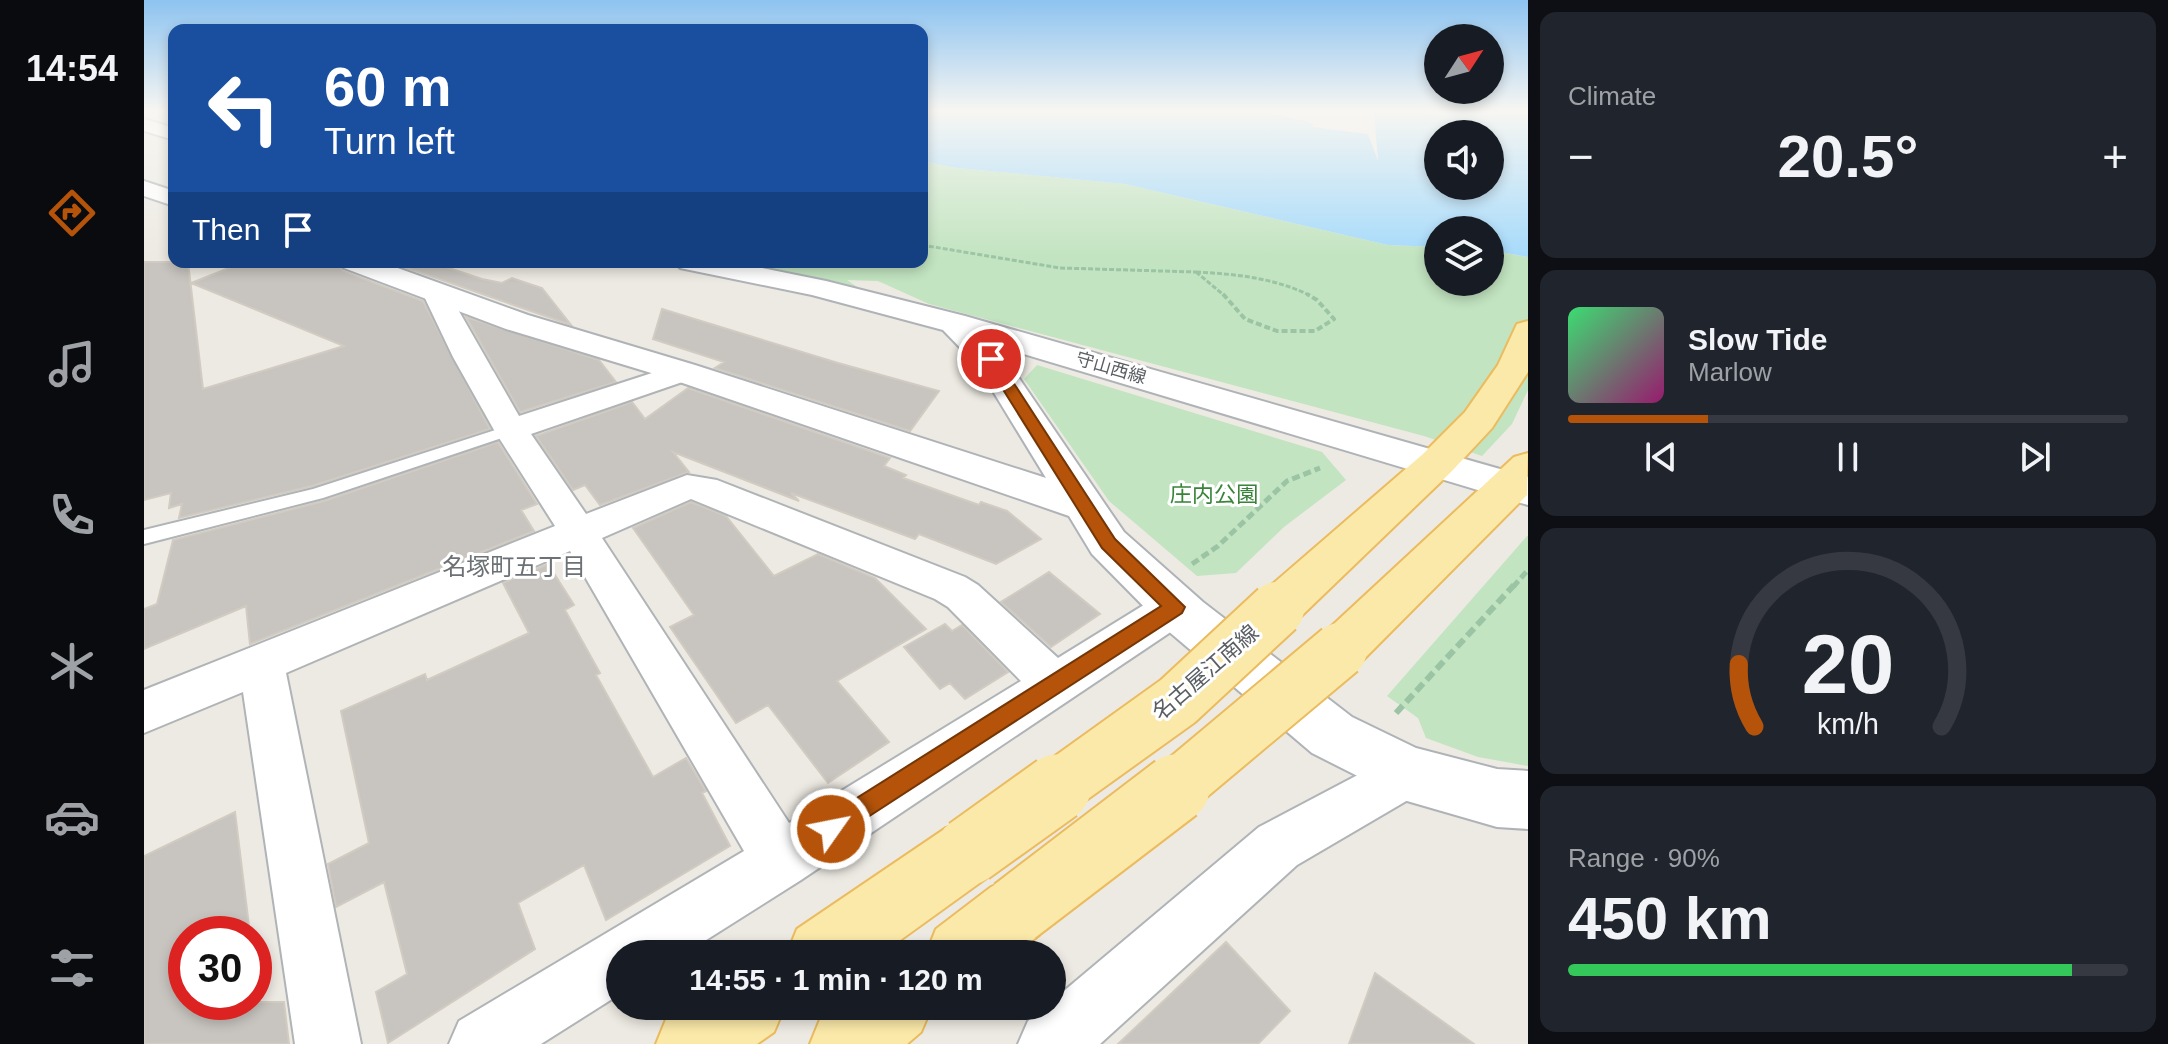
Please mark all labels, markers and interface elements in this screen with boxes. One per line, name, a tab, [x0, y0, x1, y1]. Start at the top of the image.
north arrow	[1424, 24, 1504, 104]
map controls	[1424, 24, 1504, 296]
text: 14:54	[26, 48, 118, 89]
text: 60 m	[324, 55, 452, 118]
icon: left	[192, 56, 296, 160]
text: Climate	[1568, 81, 1656, 111]
button: sound	[1424, 120, 1504, 200]
text: Turn left	[324, 121, 455, 162]
text: 20.5°	[1778, 123, 1918, 190]
text: −	[1568, 132, 1594, 181]
text: +	[2102, 132, 2128, 181]
icon: directions	[44, 185, 100, 241]
icon: arrive	[276, 208, 320, 252]
text: Then	[192, 213, 260, 246]
button: layers	[1424, 216, 1504, 296]
text: Slow Tide	[1688, 323, 1827, 356]
pin	[957, 325, 1025, 393]
icon: music	[44, 336, 100, 392]
icon: arrive	[969, 337, 1013, 381]
street label: 守山西線	[1074, 348, 1148, 388]
text: Marlow	[1688, 357, 1772, 387]
icon: previous	[1639, 435, 1683, 479]
icon: pause	[1826, 435, 1870, 479]
icon: next	[2013, 435, 2057, 479]
park label: 庄内公園	[1170, 482, 1258, 507]
icon: phone	[44, 487, 100, 543]
district label: 名塚町五丁目	[442, 553, 586, 580]
text: 20	[1802, 618, 1894, 711]
street label: 名古屋江南線	[1147, 620, 1263, 725]
icon: climate	[44, 638, 100, 694]
text: km/h	[1817, 708, 1879, 740]
position arrow	[789, 787, 873, 871]
icon: car	[44, 789, 100, 845]
text: Range · 90%	[1568, 843, 1720, 873]
text: 450 km	[1568, 885, 1772, 952]
speed limit sign: 30	[168, 916, 272, 1020]
icon: filters	[44, 940, 100, 996]
text: 14:55 · 1 min · 120 m	[689, 963, 983, 996]

